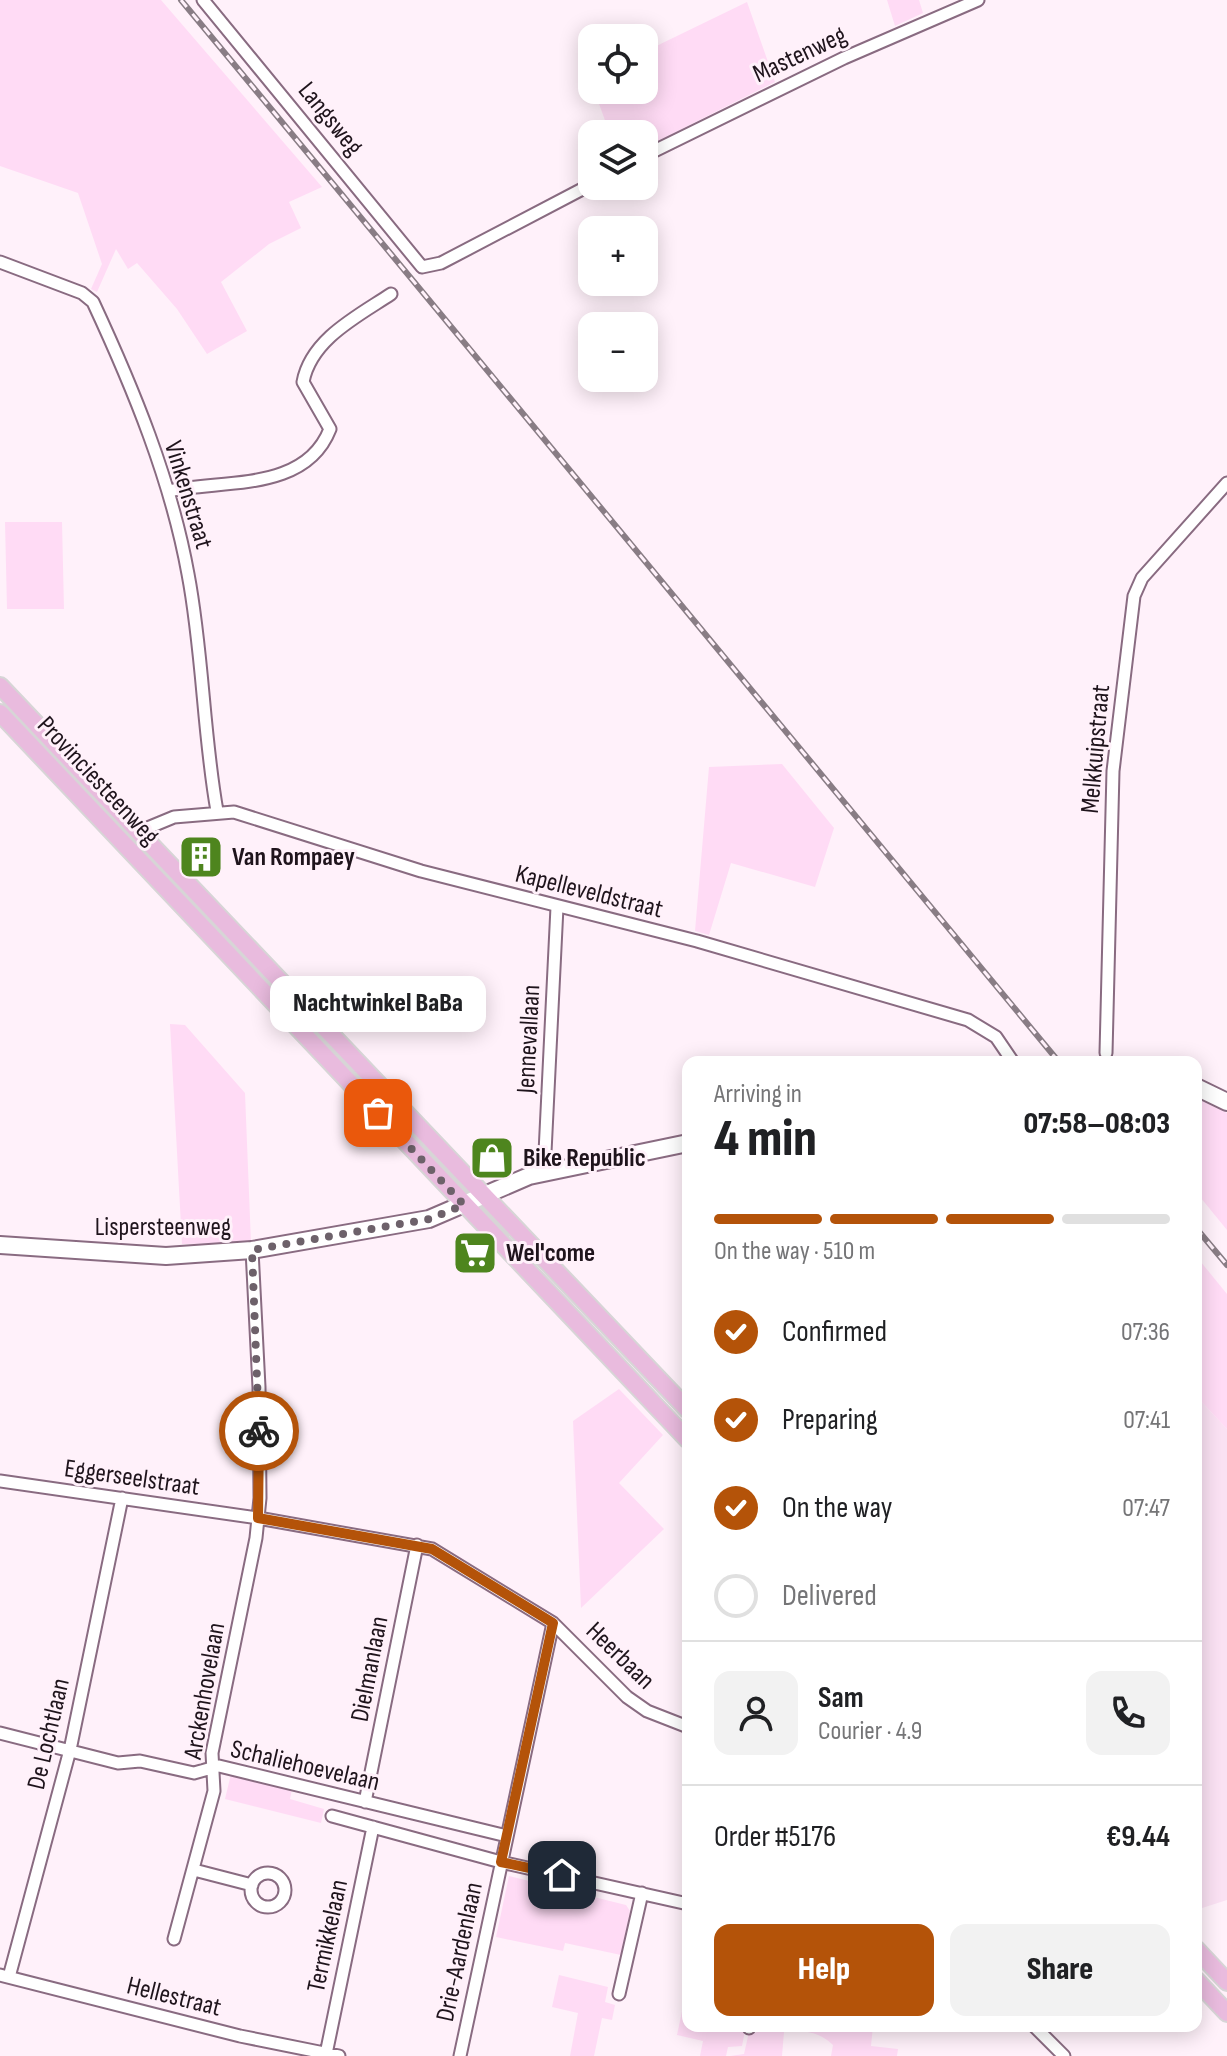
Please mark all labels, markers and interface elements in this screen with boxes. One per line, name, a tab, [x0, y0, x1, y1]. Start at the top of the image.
street label: Mastenweg	[748, 20, 852, 90]
map controls	[578, 24, 658, 392]
button: locate	[578, 24, 658, 104]
street label: Langsweg	[291, 76, 369, 162]
button: layers	[578, 120, 658, 200]
button: +	[578, 216, 658, 296]
button: −	[578, 312, 658, 392]
street label: Vinkenstraat	[157, 437, 219, 553]
street label: Melkkuipstraat	[1075, 683, 1117, 815]
street label: Provinciesteenweg	[30, 710, 166, 852]
building icon: Van Rompaey	[177, 833, 225, 881]
place label: Van Rompaey	[232, 842, 355, 873]
street label: Kapelleveldstraat	[512, 859, 666, 925]
callout: Nachtwinkel BaBa	[270, 977, 486, 1033]
street label: Jennevallaan	[511, 984, 547, 1095]
text: Nachtwinkel BaBa	[293, 988, 463, 1019]
pin	[344, 1079, 412, 1147]
text: Arriving in	[714, 1079, 802, 1110]
icon: bag	[356, 1091, 400, 1135]
text: 07:58–08:03	[1023, 1106, 1170, 1142]
text: 4 min	[714, 1108, 817, 1171]
shop icon: Bike Republic	[468, 1134, 516, 1182]
place label: Bike Republic	[523, 1143, 646, 1174]
street label: Lispersteenweg	[95, 1212, 231, 1243]
supermarket icon: Wel'come	[451, 1229, 499, 1277]
text: On the way · 510 m	[714, 1236, 875, 1267]
place label: Wel'come	[506, 1238, 595, 1269]
icon: check	[714, 1310, 758, 1354]
text: Confirmed	[782, 1314, 887, 1350]
text: 07:36	[1121, 1317, 1170, 1348]
courier	[219, 1391, 299, 1471]
icon: check	[714, 1398, 758, 1442]
text: Preparing	[782, 1402, 878, 1438]
text: 07:41	[1123, 1405, 1170, 1436]
icon: bike	[237, 1409, 281, 1453]
street label: Eggerseelstraat	[62, 1453, 202, 1503]
icon: check	[714, 1486, 758, 1530]
text: On the way	[782, 1490, 892, 1526]
text: 07:47	[1122, 1493, 1170, 1524]
text: Delivered	[782, 1578, 877, 1614]
street label: Dielmanlaan	[345, 1614, 395, 1724]
street label: Heerbaan	[579, 1616, 661, 1696]
street label: Arckenhovelaan	[178, 1620, 232, 1763]
button: person	[714, 1671, 798, 1755]
button: phone	[1086, 1671, 1170, 1755]
street label: De Lochtlaan	[21, 1675, 77, 1793]
text: Sam	[818, 1680, 864, 1716]
text: Courier · 4.9	[818, 1716, 922, 1747]
street label: Schaliehoevelaan	[228, 1734, 382, 1798]
text: Order #5176	[714, 1819, 836, 1855]
text: €9.44	[1106, 1819, 1170, 1855]
pin	[528, 1841, 596, 1909]
icon: home	[540, 1853, 584, 1897]
street label: Termikkelaan	[301, 1877, 355, 1995]
street label: Drie-Aardenlaan	[430, 1880, 490, 2024]
button: Help	[714, 1924, 934, 2016]
button: Share	[950, 1924, 1170, 2016]
street label: Hellestraat	[124, 1970, 224, 2024]

